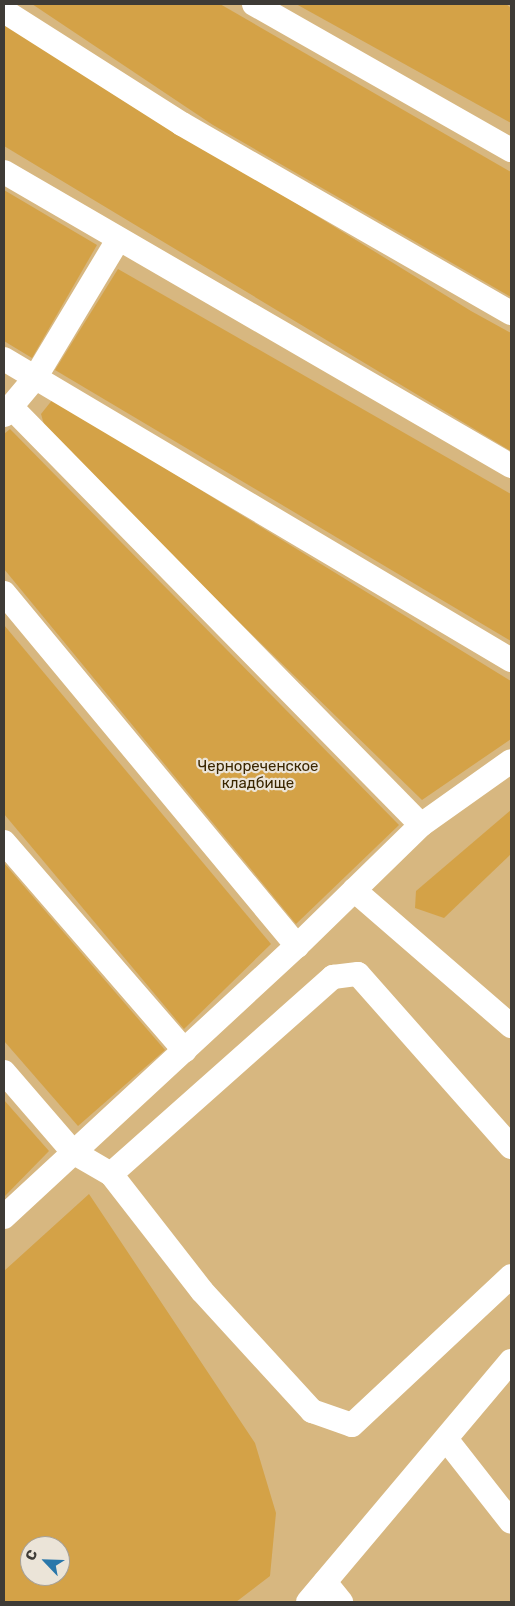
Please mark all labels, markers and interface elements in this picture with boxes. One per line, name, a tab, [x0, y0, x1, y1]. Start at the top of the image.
park label: Чернореченское кладбище	[198, 757, 318, 792]
north arrow	[20, 1536, 70, 1586]
text: С	[22, 1547, 42, 1563]

